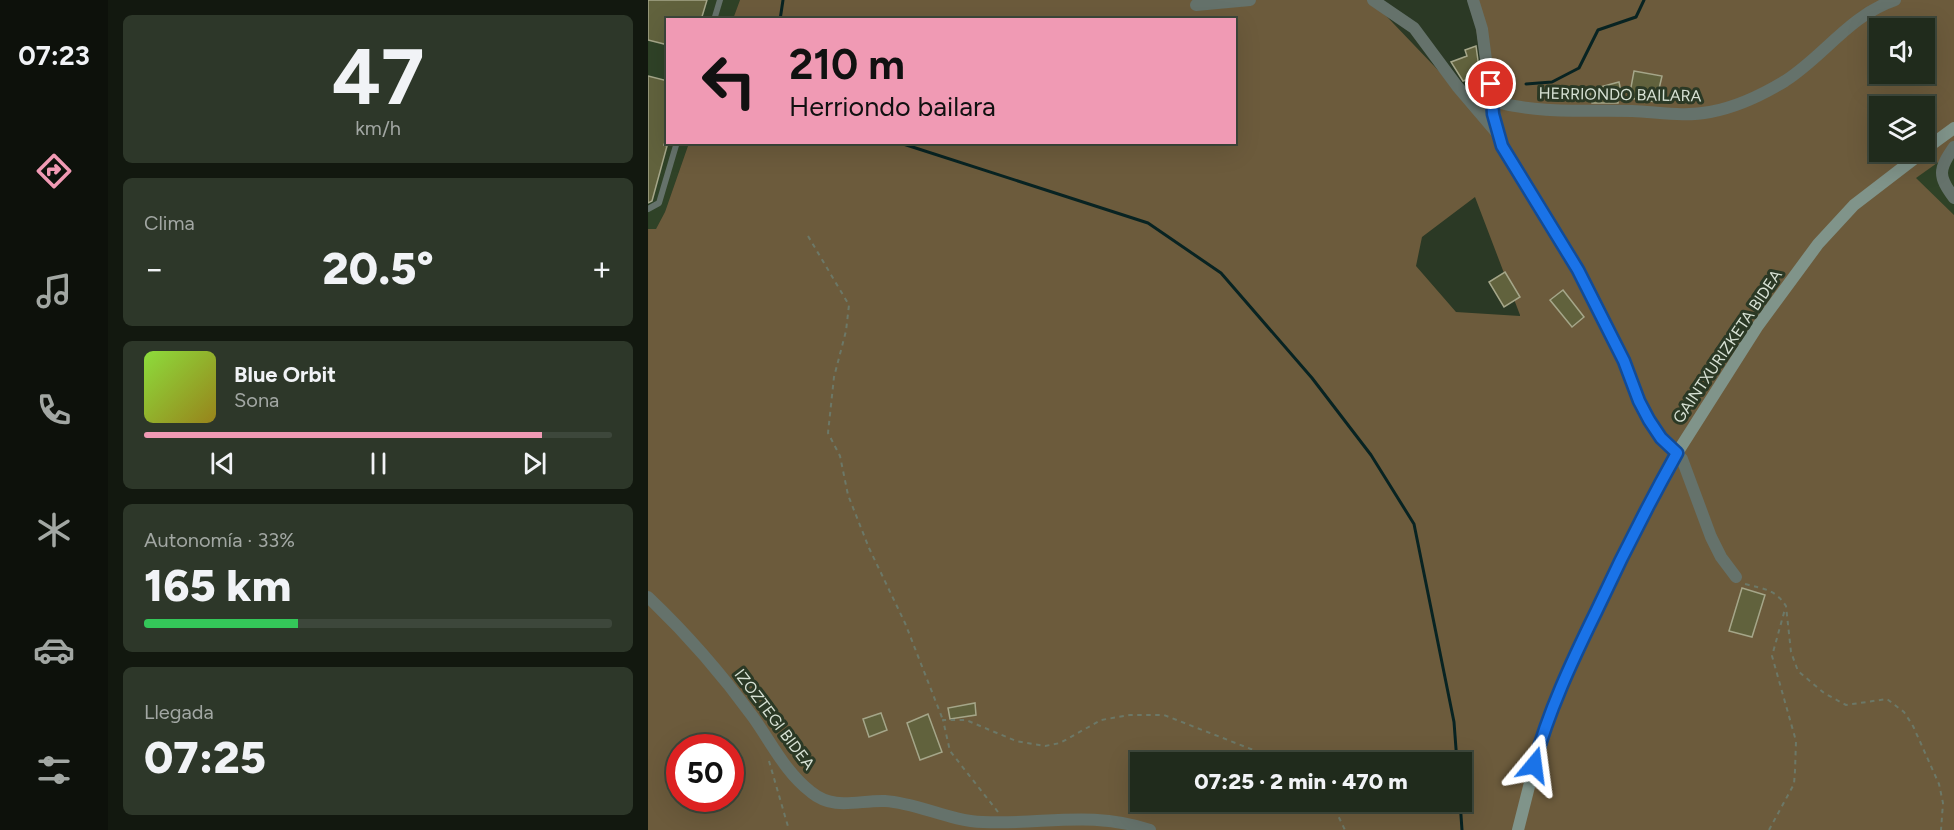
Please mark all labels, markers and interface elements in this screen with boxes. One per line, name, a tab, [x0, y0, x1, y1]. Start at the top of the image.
map controls	[1869, 18, 1935, 162]
button: sound	[1869, 18, 1935, 84]
text: 47	[332, 30, 424, 124]
text: 07:23	[18, 39, 90, 72]
text: 210 m	[789, 39, 905, 90]
icon: left	[690, 42, 768, 120]
pin	[1465, 58, 1516, 109]
icon: arrive	[1474, 67, 1507, 100]
street label: HERRIONDO BAILARA	[1538, 84, 1702, 105]
text: Herriondo bailara	[789, 90, 996, 123]
button: layers	[1869, 96, 1935, 162]
text: km/h	[355, 116, 401, 140]
icon: directions	[33, 150, 75, 192]
text: Clima	[144, 211, 195, 235]
text: 20.5°	[322, 241, 434, 295]
text: −	[144, 249, 165, 288]
text: +	[591, 249, 612, 288]
street label: GAINTXURIZKETA BIDEA	[1669, 266, 1786, 427]
icon: music	[33, 270, 75, 312]
text: Blue Orbit	[234, 361, 336, 388]
text: Sona	[234, 388, 279, 412]
icon: phone	[33, 389, 75, 431]
icon: previous	[206, 447, 239, 480]
icon: pause	[362, 447, 395, 480]
icon: next	[518, 447, 551, 480]
icon: climate	[33, 509, 75, 551]
text: Autonomía · 33%	[144, 528, 295, 552]
text: 165 km	[144, 558, 291, 612]
icon: car	[33, 629, 75, 671]
street label: IZOZTEGI BIDEA	[731, 665, 819, 774]
text: Llegada	[144, 700, 214, 724]
text: 07:25	[144, 730, 266, 784]
position arrow	[1502, 733, 1566, 797]
speed limit sign: 50	[666, 734, 744, 812]
icon: filters	[33, 749, 75, 791]
text: 07:25 · 2 min · 470 m	[1194, 768, 1408, 795]

